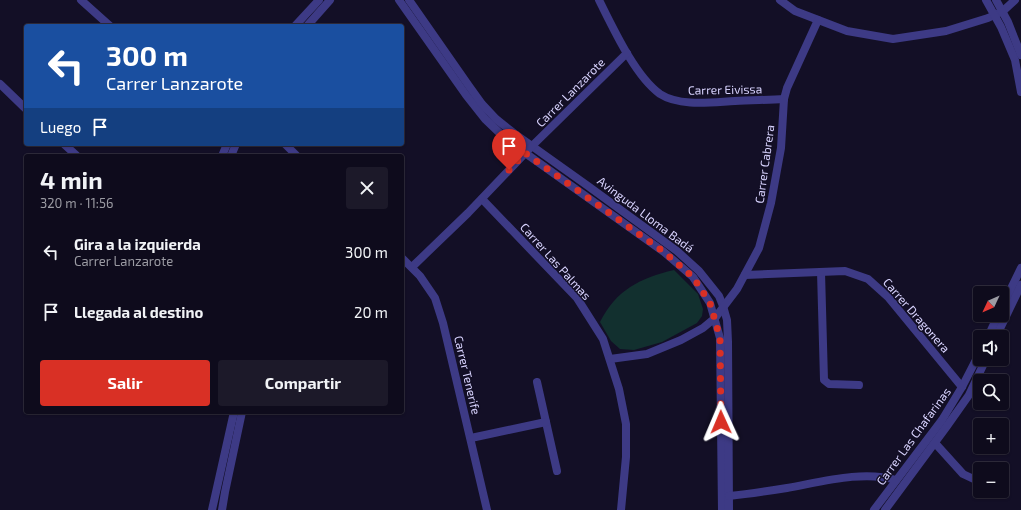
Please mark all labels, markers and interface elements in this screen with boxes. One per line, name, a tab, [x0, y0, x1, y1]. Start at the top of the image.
text: 300 m	[106, 38, 188, 72]
icon: left	[40, 40, 92, 92]
street label: Carrer Lanzarote	[533, 55, 607, 129]
text: Carrer Lanzarote	[106, 72, 243, 94]
street label: Carrer Eivissa	[688, 81, 762, 97]
icon: arrive	[89, 116, 111, 138]
text: Luego	[40, 118, 81, 136]
street label: Carrer Cabrera	[752, 124, 776, 204]
pin	[492, 129, 526, 170]
icon: arrive	[498, 135, 520, 157]
text: 4 min	[40, 165, 103, 194]
button: close	[346, 167, 388, 209]
street label: Avinguda Lloma Badá	[595, 173, 697, 255]
text: 320 m · 11:56	[40, 195, 113, 211]
street label: Carrer Las Palmas	[518, 220, 594, 302]
text: Gira a la izquierda	[74, 235, 201, 253]
icon: left	[40, 241, 62, 263]
text: 300 m	[345, 243, 388, 261]
text: Carrer Lanzarote	[74, 253, 173, 269]
street label: Carrer Dragonera	[881, 275, 953, 355]
north arrow	[973, 286, 1009, 322]
map controls	[973, 286, 1009, 498]
icon: arrive	[40, 301, 62, 323]
text: Llegada al destino	[74, 303, 203, 321]
text: 20 m	[354, 303, 388, 321]
button: sound	[973, 330, 1009, 366]
street label: Carrer Tenerife	[452, 334, 484, 416]
button: Salir	[40, 360, 210, 406]
button: Compartir	[218, 360, 388, 406]
button: search	[973, 374, 1009, 410]
street label: Carrer Las Chafarinas	[873, 385, 953, 487]
position arrow	[700, 401, 742, 443]
button: +	[973, 418, 1009, 454]
button: −	[973, 462, 1009, 498]

